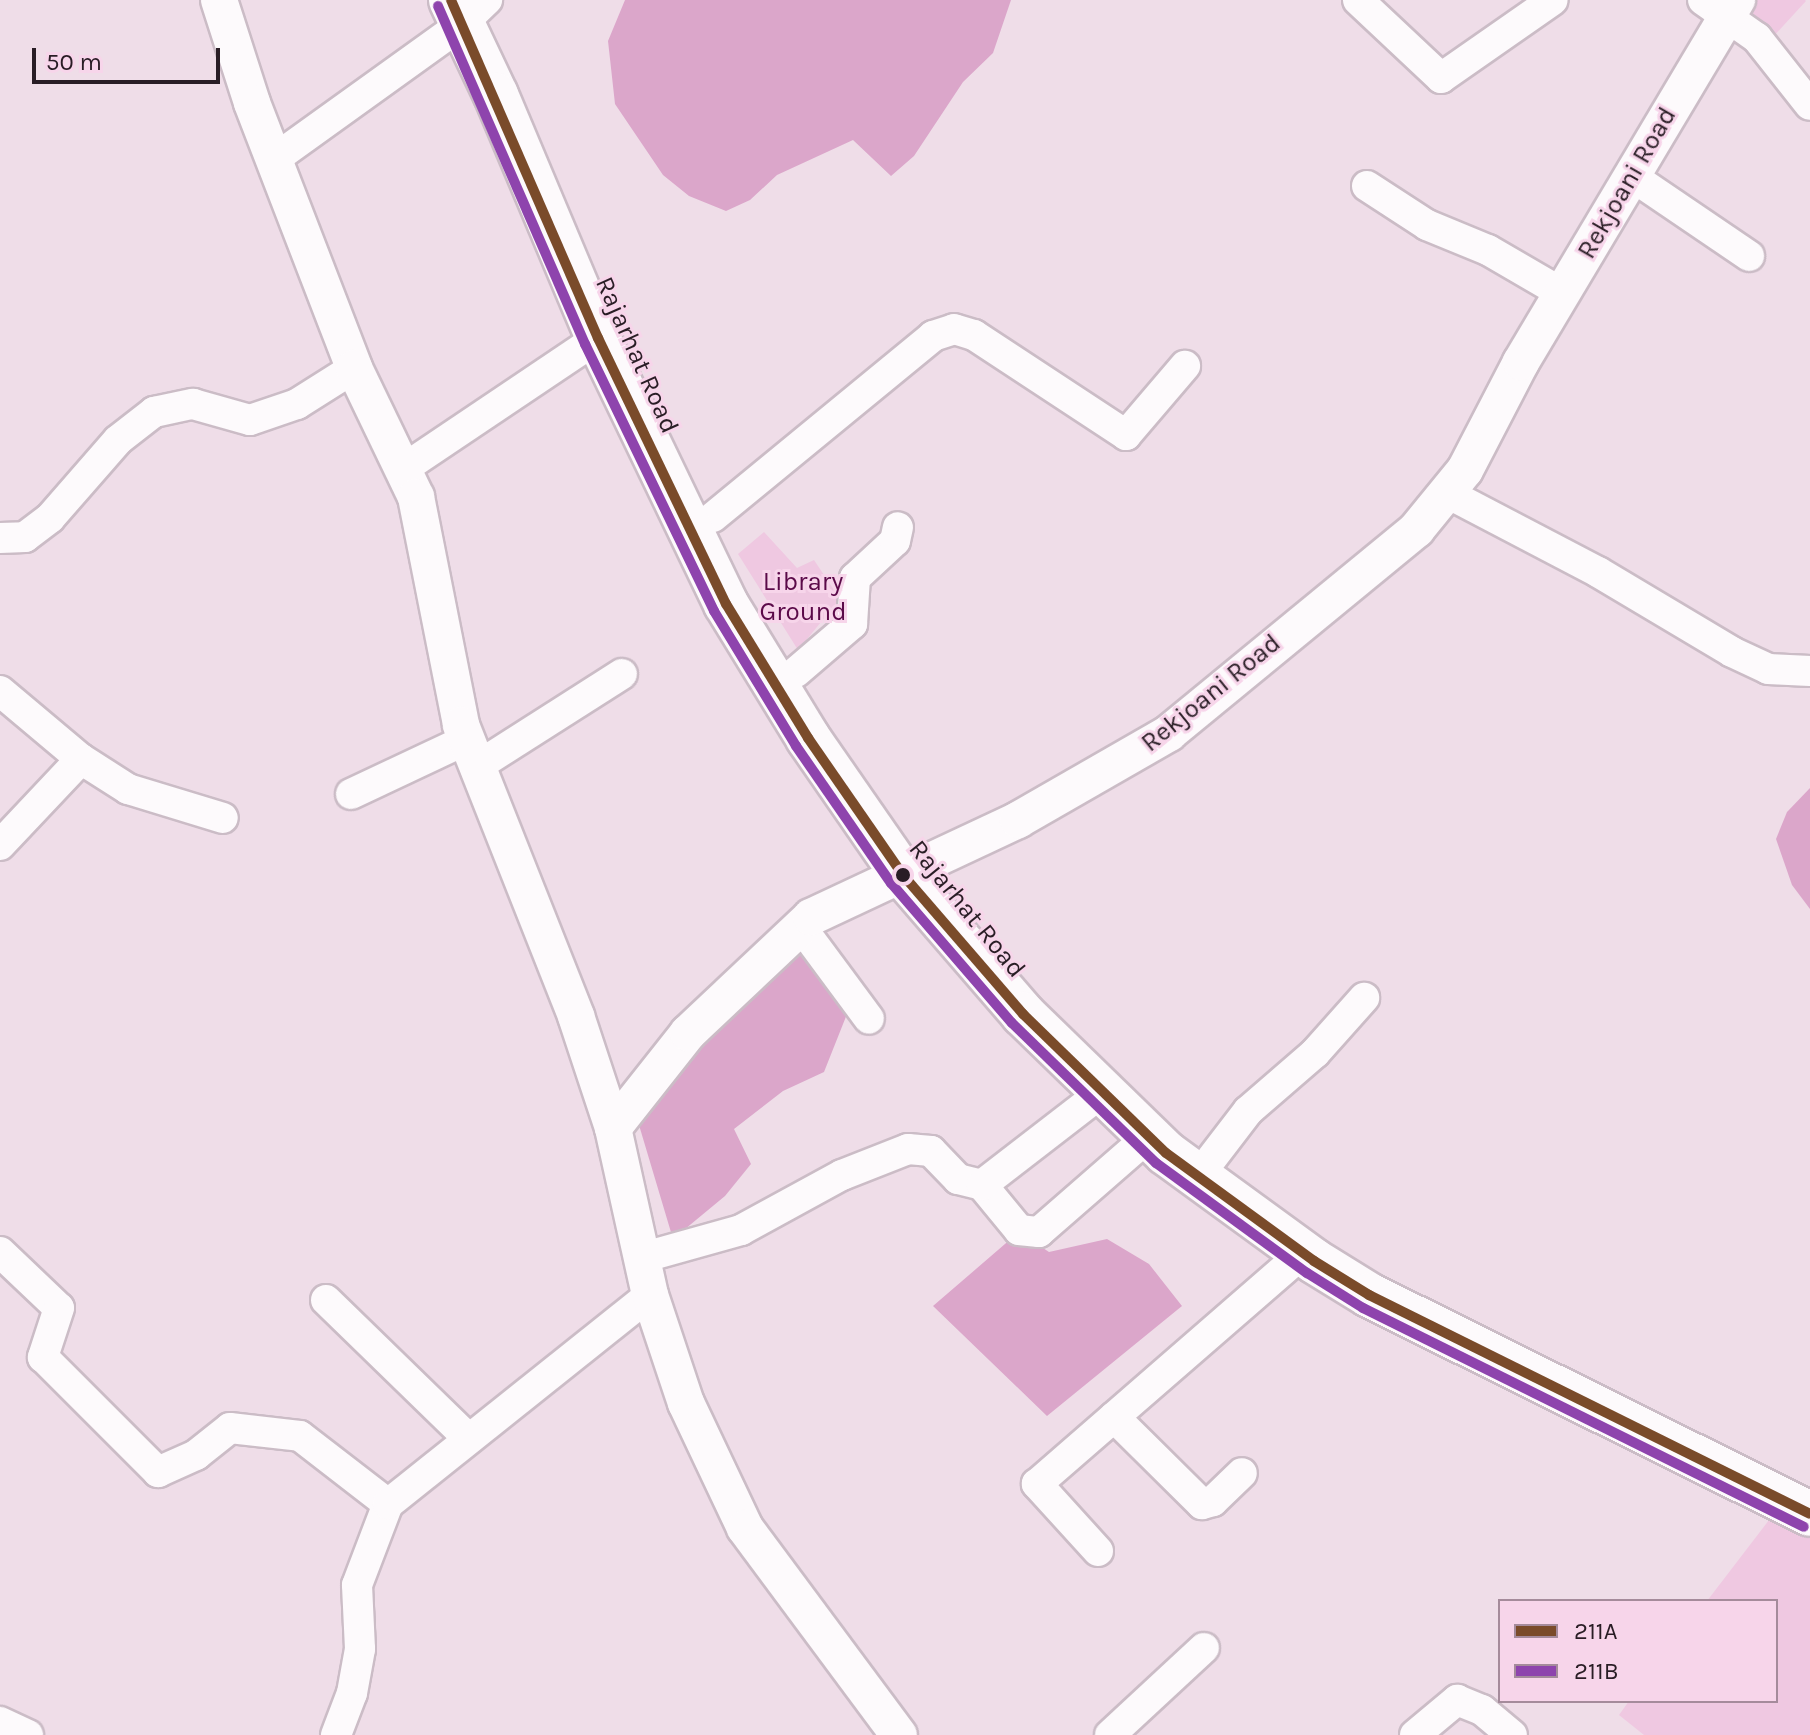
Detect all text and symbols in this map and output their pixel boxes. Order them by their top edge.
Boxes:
scale bar [36,32,224,82]
text: 50 m [46,48,102,76]
street label: Rekjoani Road [1571,102,1683,264]
street label: Rajarhat Road [589,272,685,438]
park label: Library Ground [759,566,847,628]
street label: Rekjoani Road [1135,627,1287,759]
street label: Rajarhat Road [902,834,1032,984]
unlabelled marker [895,867,911,883]
legend [1498,1599,1778,1703]
text: 211A [1574,1617,1618,1645]
text: 211B [1574,1657,1619,1685]

